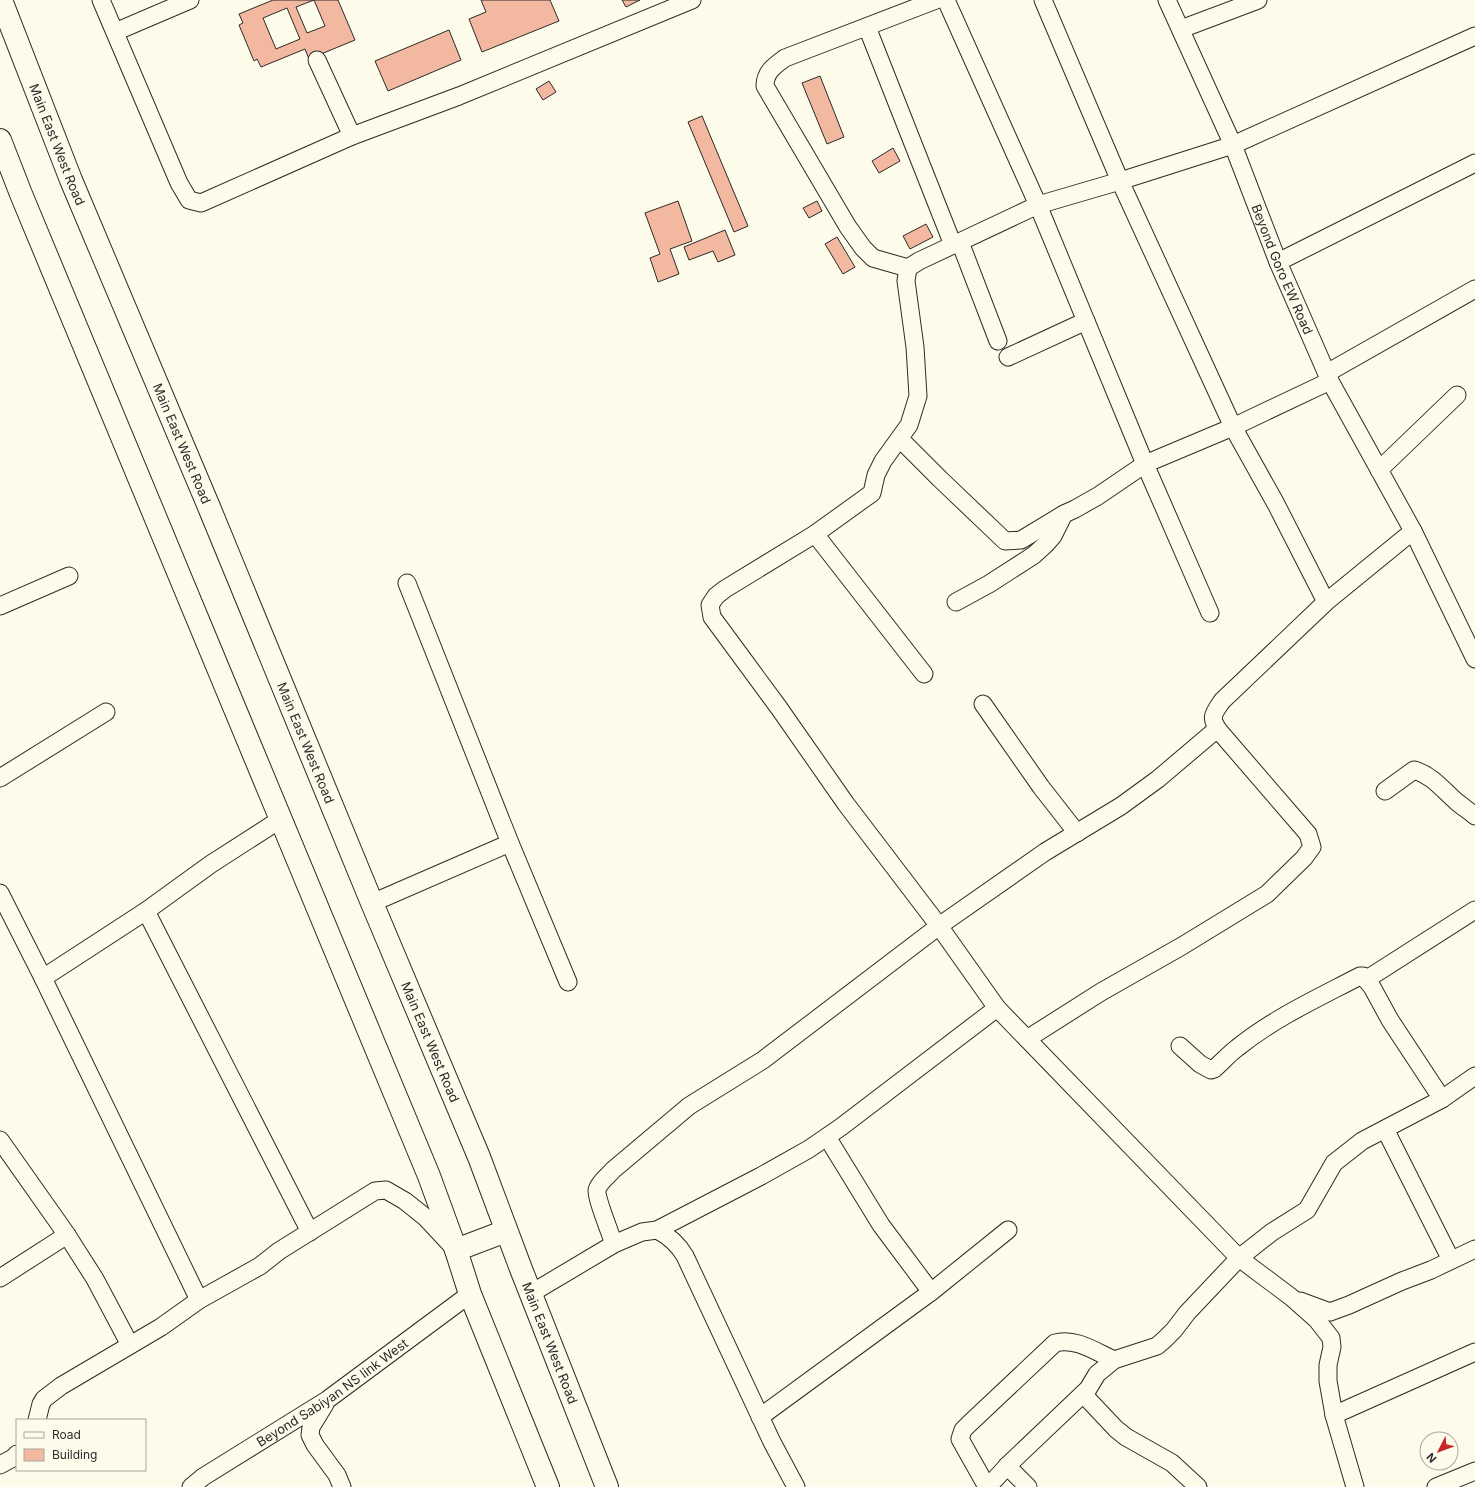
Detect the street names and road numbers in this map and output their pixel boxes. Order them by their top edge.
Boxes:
street label: Main East West Road [26,81,89,208]
street label: Beyond Goro EW Road [1249,202,1317,337]
street label: Main East West Road [150,381,215,506]
street label: Main East West Road [274,680,338,806]
street label: Main East West Road [398,979,463,1105]
street label: Main East West Road [519,1280,581,1406]
street label: Beyond Sabiyan NS link West [253,1335,411,1450]

